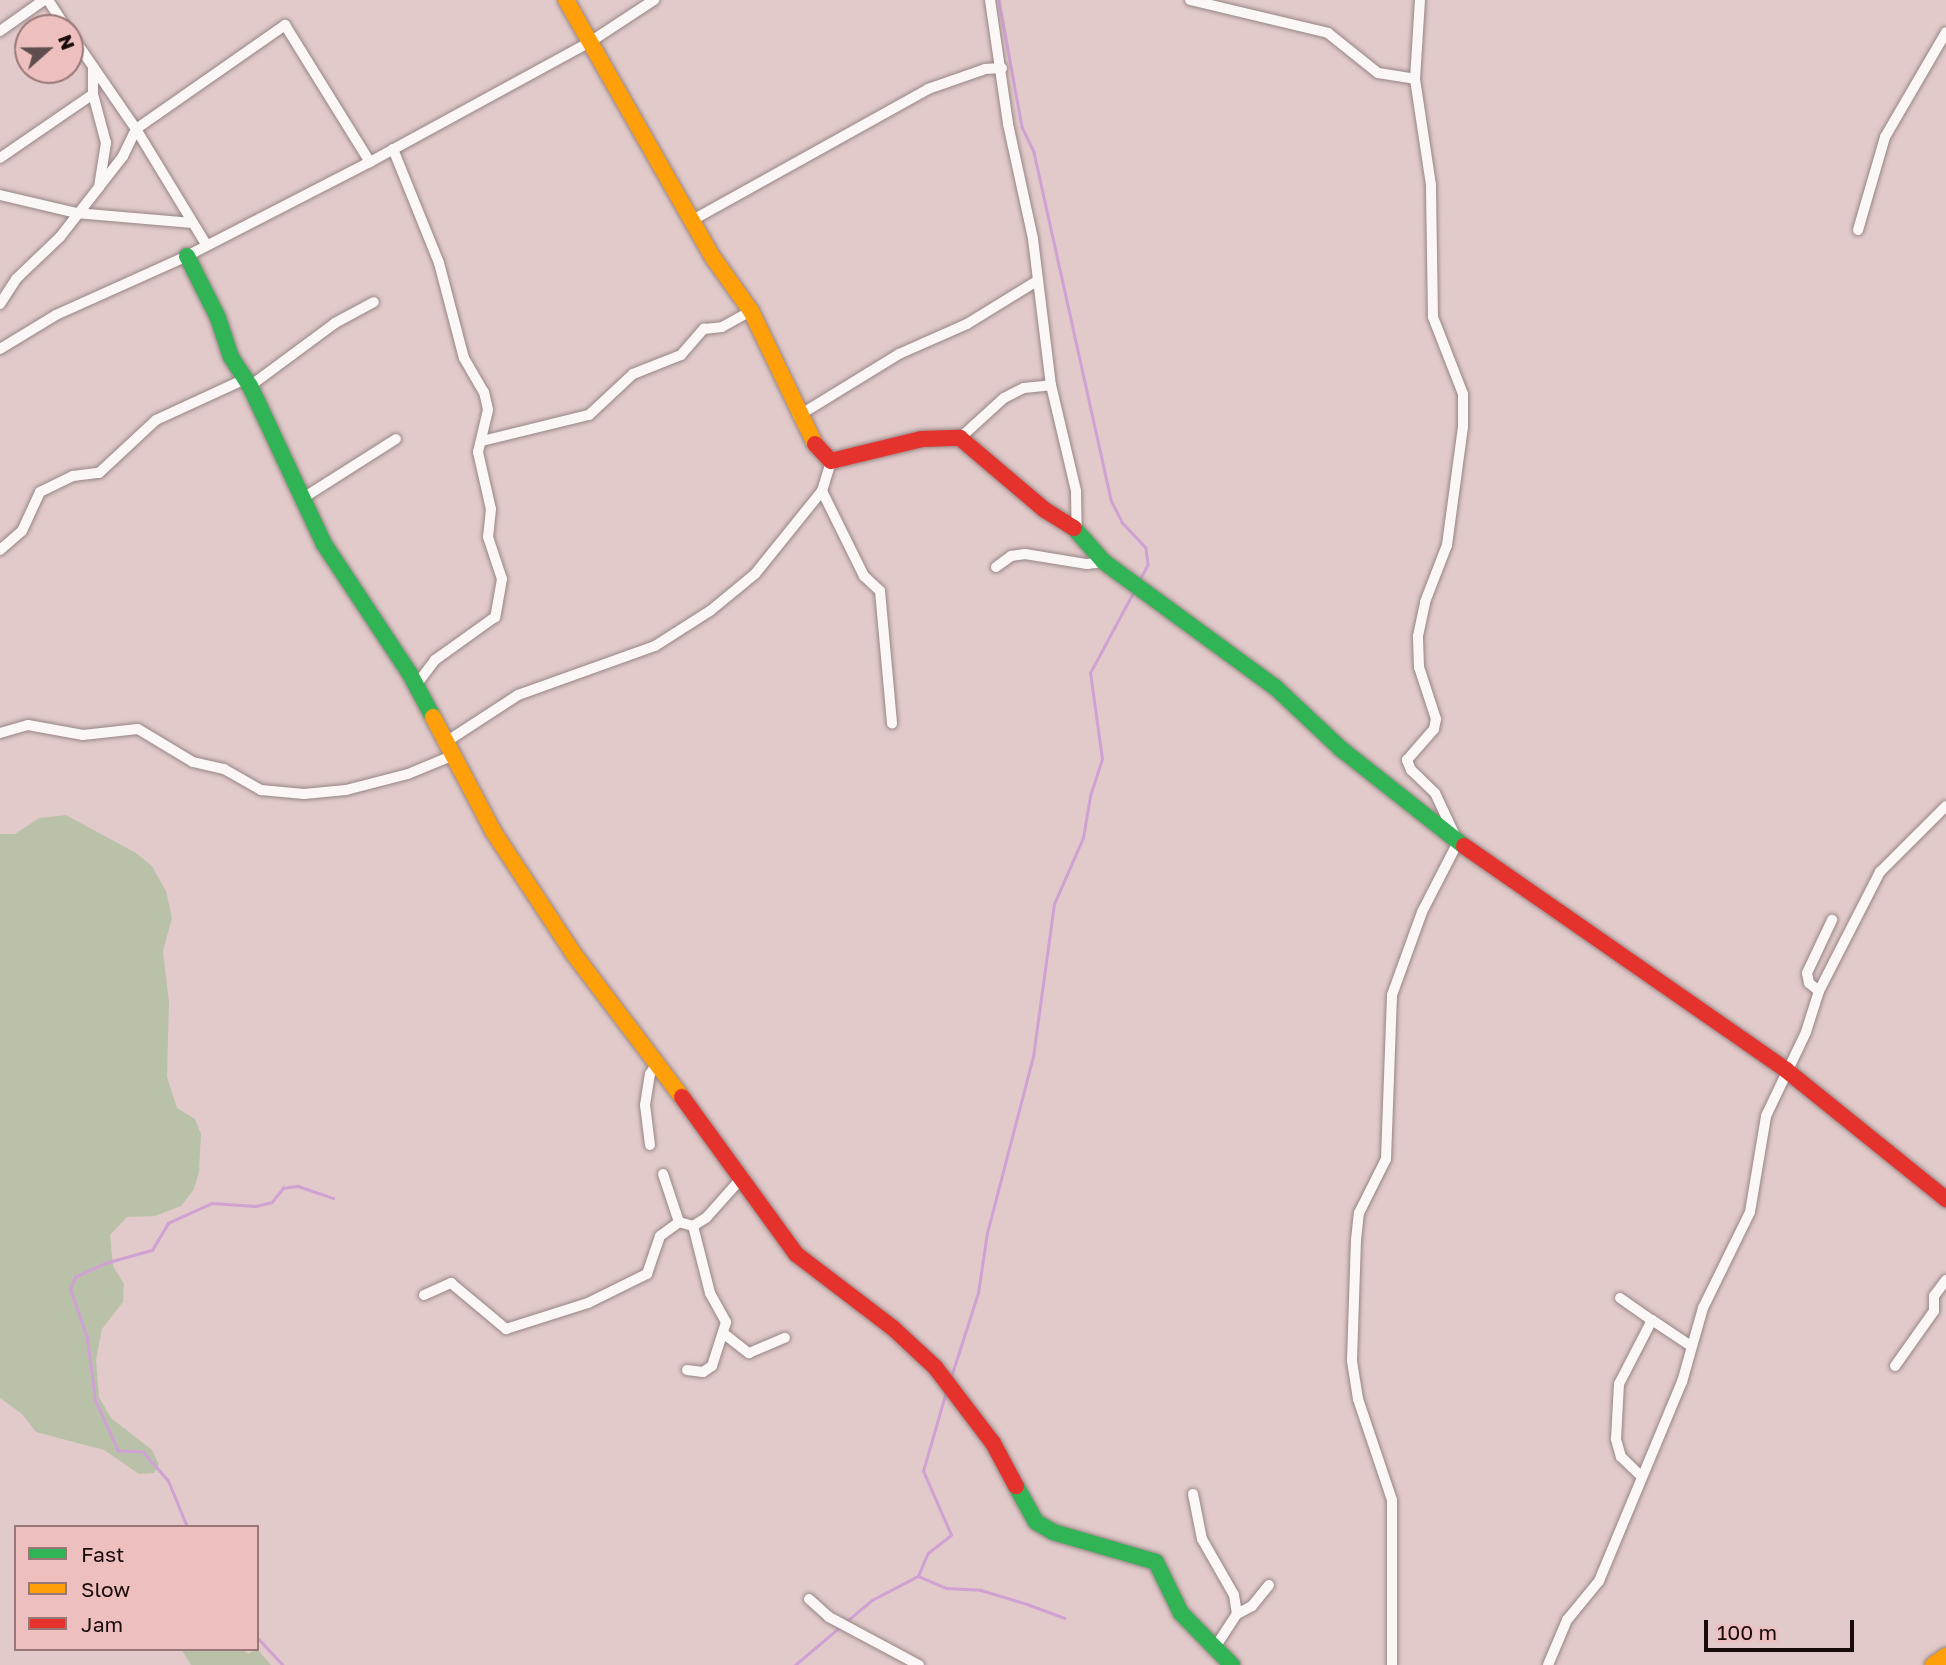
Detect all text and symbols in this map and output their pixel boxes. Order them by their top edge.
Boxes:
north arrow [14,14,84,84]
text: N [54,31,81,53]
legend [14,1525,259,1651]
text: Fast [81,1541,124,1567]
text: Slow [81,1576,130,1602]
scale bar [1708,1606,1858,1650]
text: Jam [81,1611,123,1637]
text: 100 m [1717,1619,1777,1645]

